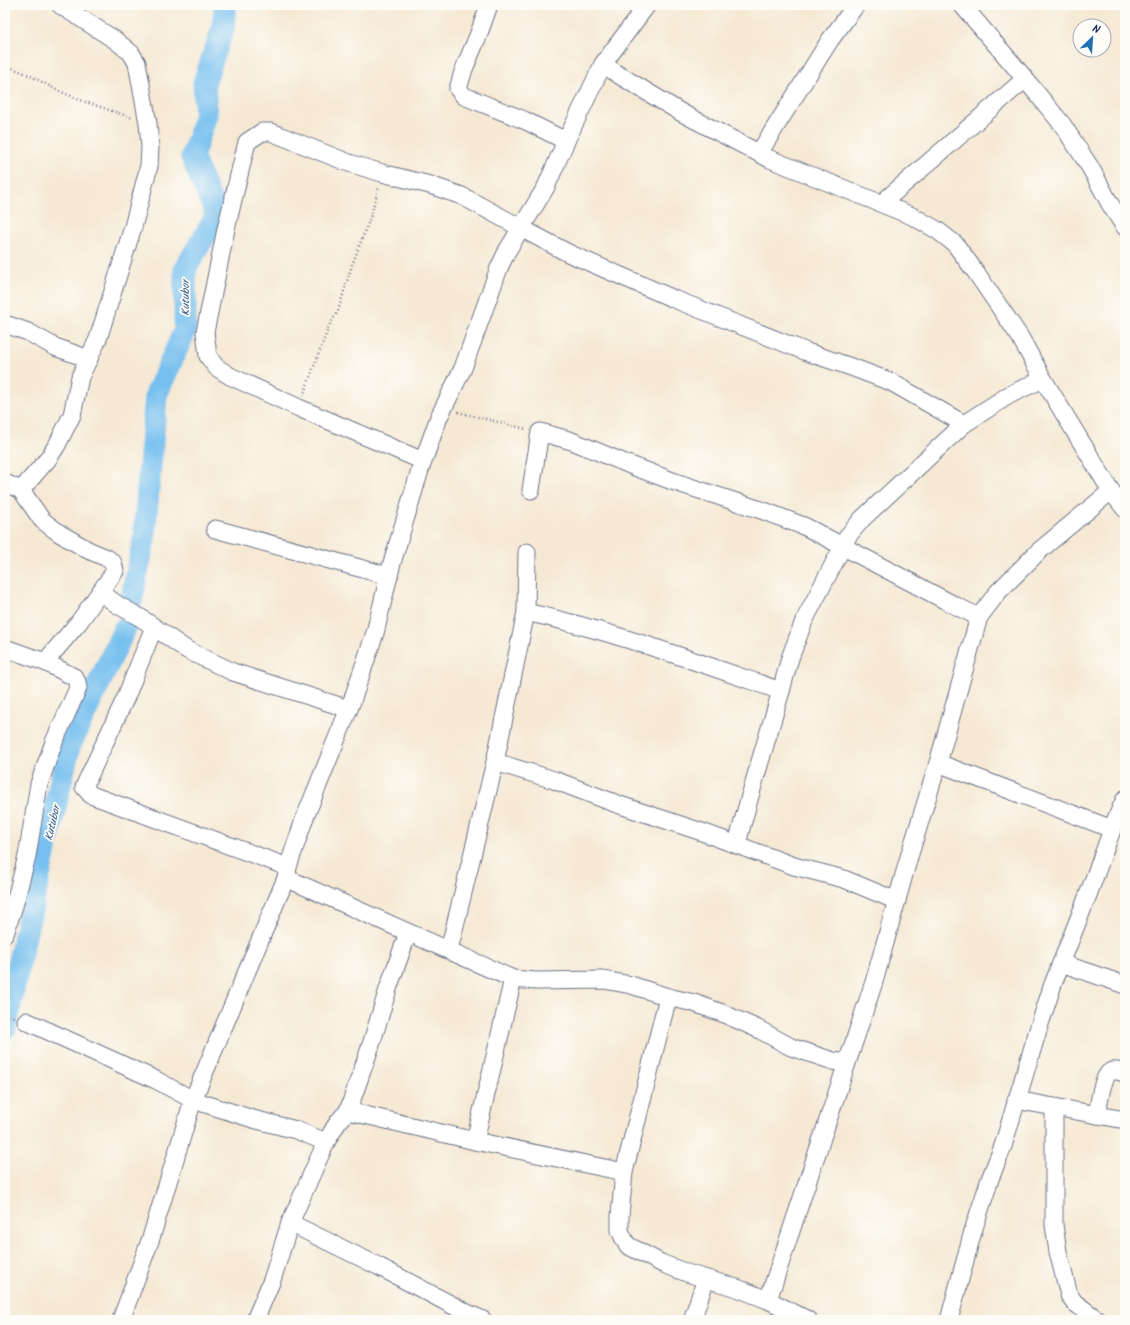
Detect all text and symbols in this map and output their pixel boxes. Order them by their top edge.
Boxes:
north arrow [1072,18,1112,58]
text: N [1089,20,1103,39]
water label: Kutubor [177,278,195,316]
water label: Kutubor [40,801,66,843]

